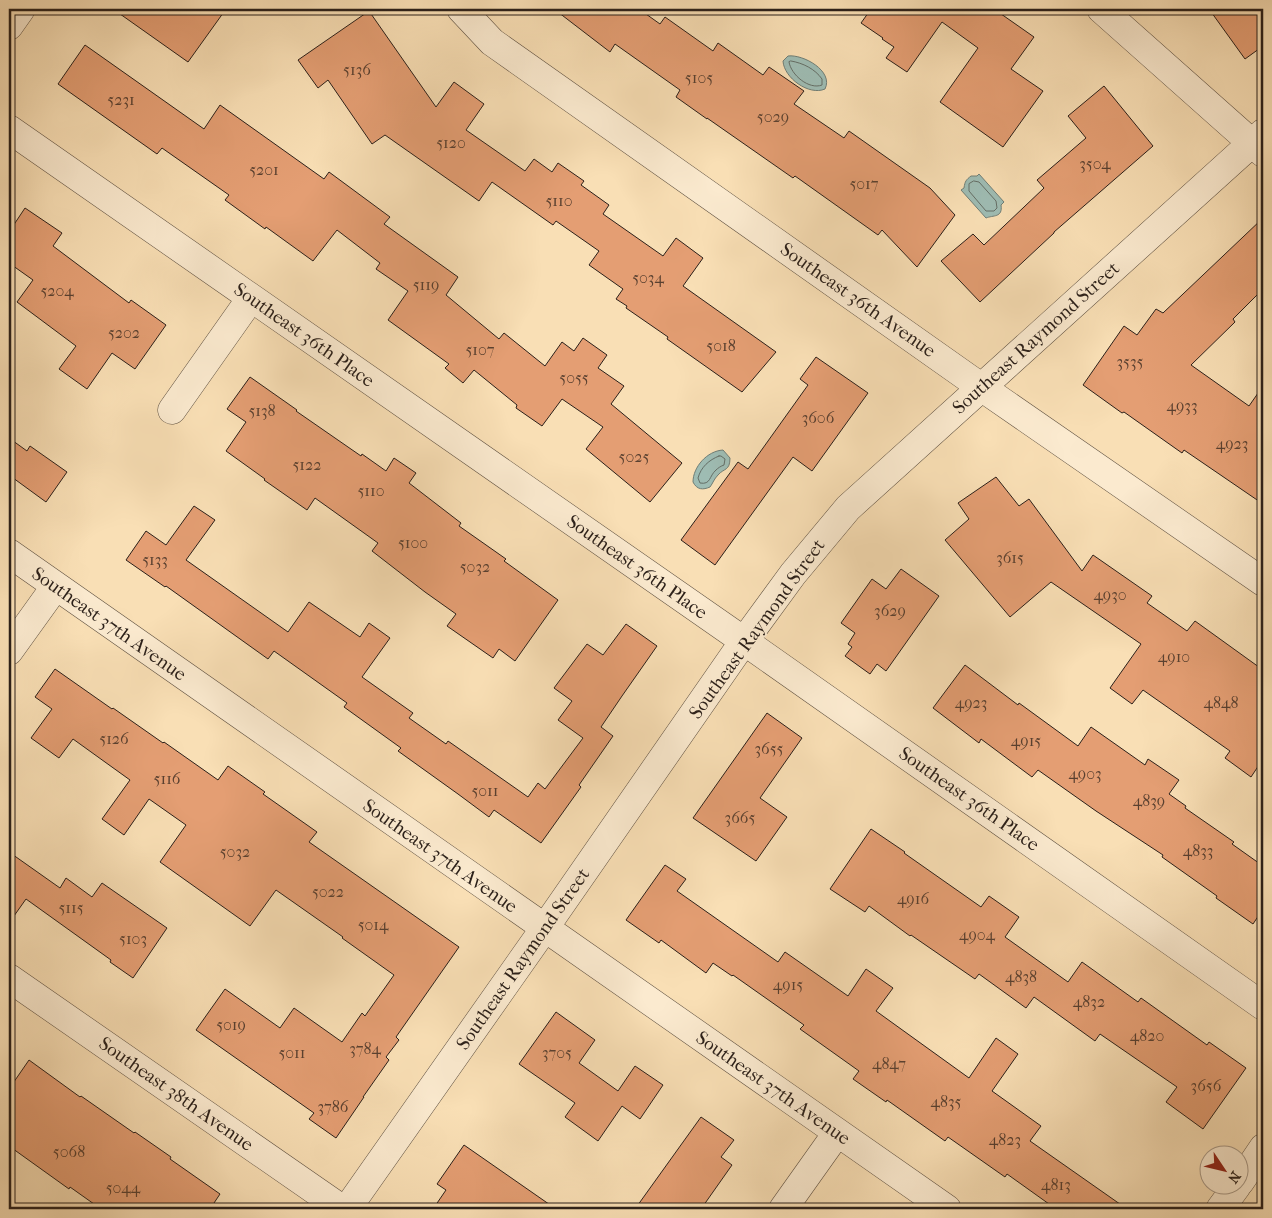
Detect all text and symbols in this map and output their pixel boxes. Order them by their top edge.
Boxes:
house number: 5136 [343,60,371,79]
house number: 5105 [685,68,713,87]
house number: 5231 [107,90,135,109]
house number: 5029 [757,107,789,126]
house number: 5120 [436,133,466,152]
house number: 3504 [1079,154,1111,173]
house number: 5201 [249,160,279,179]
house number: 5017 [849,174,879,193]
house number: 5110 [545,191,573,210]
street label: Southeast 36th Avenue [776,238,940,362]
street label: Southeast Raymond Street [948,257,1124,419]
house number: 5034 [632,268,664,287]
house number: 5119 [413,275,439,294]
street label: Southeast 36th Place [230,278,378,392]
house number: 5204 [40,281,74,300]
house number: 5202 [108,323,140,342]
house number: 5018 [706,336,736,355]
house number: 5107 [465,340,495,359]
house number: 3535 [1117,352,1144,371]
house number: 5055 [559,368,589,387]
house number: 4933 [1167,396,1197,415]
house number: 5138 [248,401,276,420]
house number: 3606 [802,408,835,427]
house number: 4923 [1216,434,1248,453]
house number: 5025 [619,447,650,466]
house number: 5122 [292,455,322,474]
house number: 5110 [357,481,385,500]
street label: Southeast 36th Place [563,510,711,624]
house number: 5100 [398,533,428,552]
street label: Southeast Raymond Street [684,535,830,723]
house number: 3615 [996,548,1024,567]
house number: 5133 [142,550,168,569]
house number: 5032 [460,557,490,576]
street label: Southeast 37th Avenue [28,562,190,686]
house number: 4930 [1093,585,1127,604]
house number: 3629 [874,601,906,620]
house number: 4910 [1158,647,1190,666]
house number: 4923 [955,693,987,712]
house number: 4848 [1204,693,1238,712]
house number: 5126 [99,729,129,748]
house number: 4915 [1011,731,1041,750]
house number: 3655 [755,739,784,758]
street label: Southeast 36th Place [895,742,1043,856]
house number: 4903 [1068,764,1102,783]
house number: 5116 [154,769,181,788]
house number: 5011 [471,781,499,800]
house number: 4839 [1133,791,1165,810]
street label: Southeast 37th Avenue [359,794,521,918]
house number: 3665 [725,808,755,827]
house number: 4833 [1183,841,1213,860]
house number: 5032 [220,842,250,861]
street label: Southeast Raymond Street [452,864,594,1054]
house number: 5022 [312,882,344,901]
house number: 4916 [897,889,929,908]
house number: 5115 [58,898,84,917]
house number: 5014 [358,915,389,934]
house number: 4904 [959,925,996,944]
house number: 5103 [119,929,147,948]
house number: 4838 [1005,967,1037,986]
house number: 4915 [773,975,803,994]
house number: 4832 [1073,992,1105,1011]
house number: 5019 [216,1015,246,1034]
street label: Southeast 37th Avenue [692,1026,854,1150]
house number: 4820 [1130,1026,1164,1045]
street label: Southeast 38th Avenue [95,1032,257,1156]
house number: 3784 [349,1039,381,1058]
house number: 5011 [278,1043,306,1062]
house number: 3705 [542,1043,572,1062]
house number: 4847 [872,1054,906,1073]
house number: 3656 [1191,1076,1222,1095]
house number: 4835 [931,1092,962,1111]
house number: 3786 [318,1097,349,1116]
house number: 4823 [989,1130,1021,1149]
house number: 5068 [53,1142,85,1161]
north arrow [1200,1146,1250,1196]
text: N [1224,1168,1244,1187]
house number: 4813 [1041,1175,1071,1194]
house number: 5044 [106,1178,141,1197]

